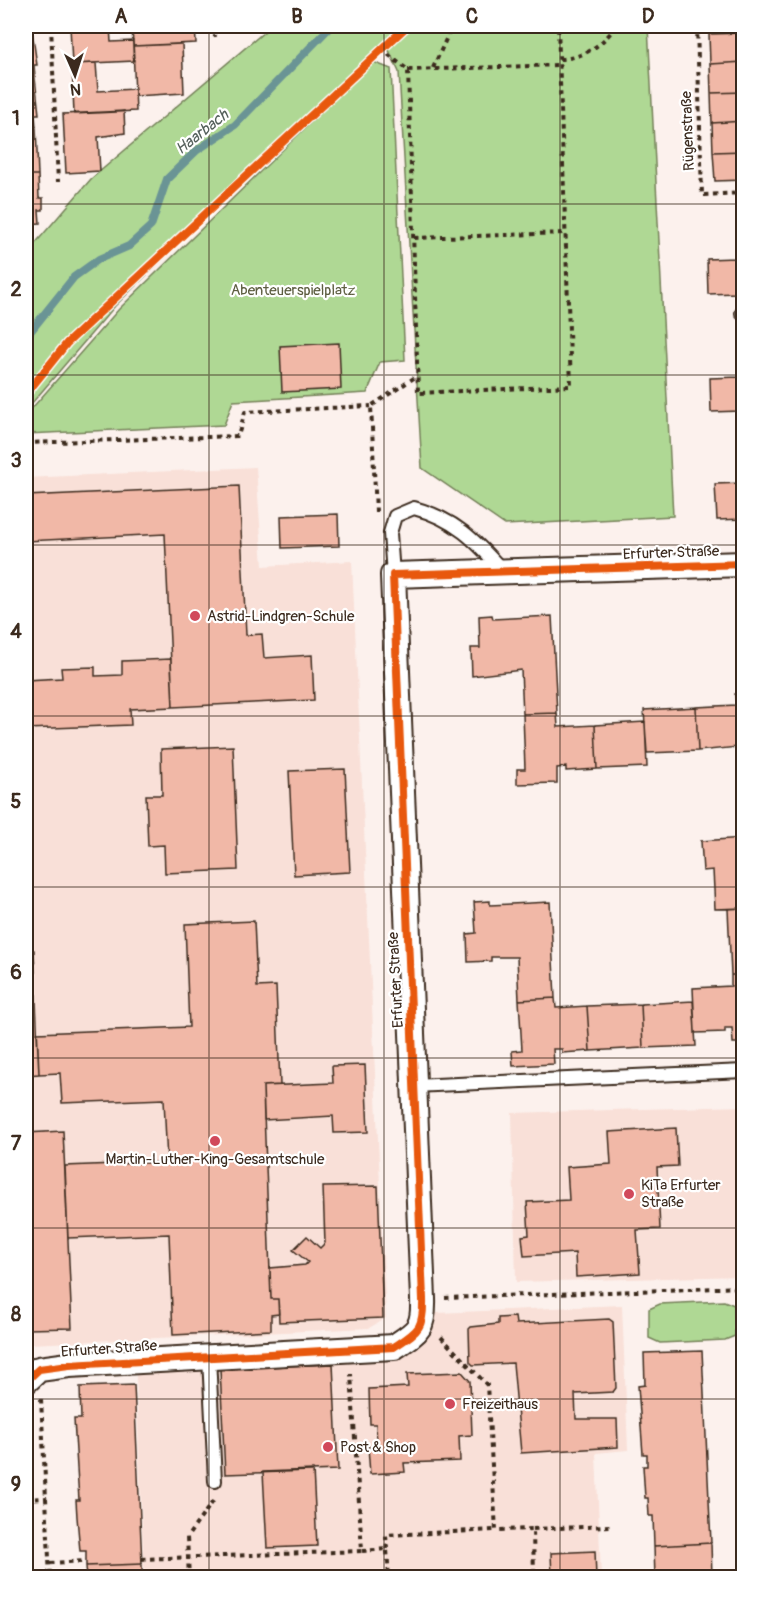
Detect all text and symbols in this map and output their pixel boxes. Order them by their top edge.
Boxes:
text: A [115,4,128,29]
text: B [291,4,303,29]
text: C [466,4,478,29]
text: D [642,4,655,29]
north arrow [45,45,105,105]
text: N [70,79,82,99]
street label: Rügenstraße [677,90,699,171]
water label: Haarbach [172,104,234,159]
text: 1 [12,106,20,131]
text: 2 [10,277,22,302]
park label: Abenteuerspielplatz [231,281,356,300]
text: 3 [10,448,22,473]
street label: Erfurter Straße [623,542,720,564]
place label: Astrid-Lindgren-Schule [207,607,355,626]
marker: Astrid-Lindgren-Schule [188,609,202,623]
text: 4 [10,619,22,644]
text: 5 [11,789,22,814]
street label: Erfurter Straße [384,931,408,1029]
text: 6 [10,960,22,985]
text: 7 [11,1131,22,1156]
marker: Martin-Luther-King-Gesamtschule [208,1134,222,1148]
place label: Martin-Luther-King-Gesamtschule [105,1150,325,1169]
place label: KiTa Erfurter Straße [641,1176,721,1212]
marker: KiTa Erfurter Straße [622,1187,636,1201]
text: 8 [11,1302,21,1327]
street label: Erfurter Straße [60,1336,158,1362]
place label: Freizeithaus [462,1395,538,1414]
marker: Freizeithaus [443,1397,457,1411]
place label: Post & Shop [340,1438,416,1457]
marker: Post & Shop [321,1440,335,1454]
text: 9 [11,1472,21,1497]

